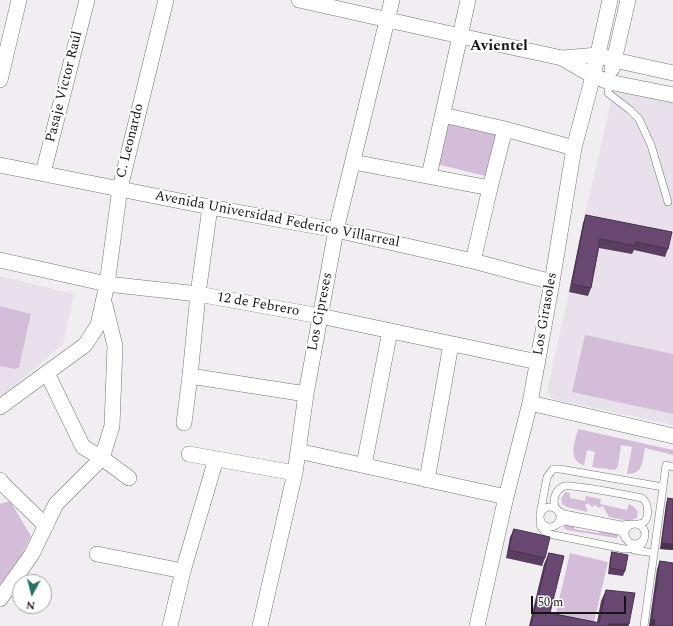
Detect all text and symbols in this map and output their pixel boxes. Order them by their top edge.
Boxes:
street label: Pasaje Victor Raúl [43,30,87,144]
district label: Avientel [470,38,528,56]
street label: C. Leonardo [114,102,148,180]
street label: Avenida Universidad Federico Villarreal [153,188,401,252]
street label: Los Cipreses [305,271,337,353]
street label: Los Girasoles [530,271,562,357]
street label: 12 de Febrero [215,289,301,321]
north arrow [12,574,52,614]
scale bar [533,588,628,614]
text: 50 m [538,593,563,612]
text: N [25,596,36,614]

